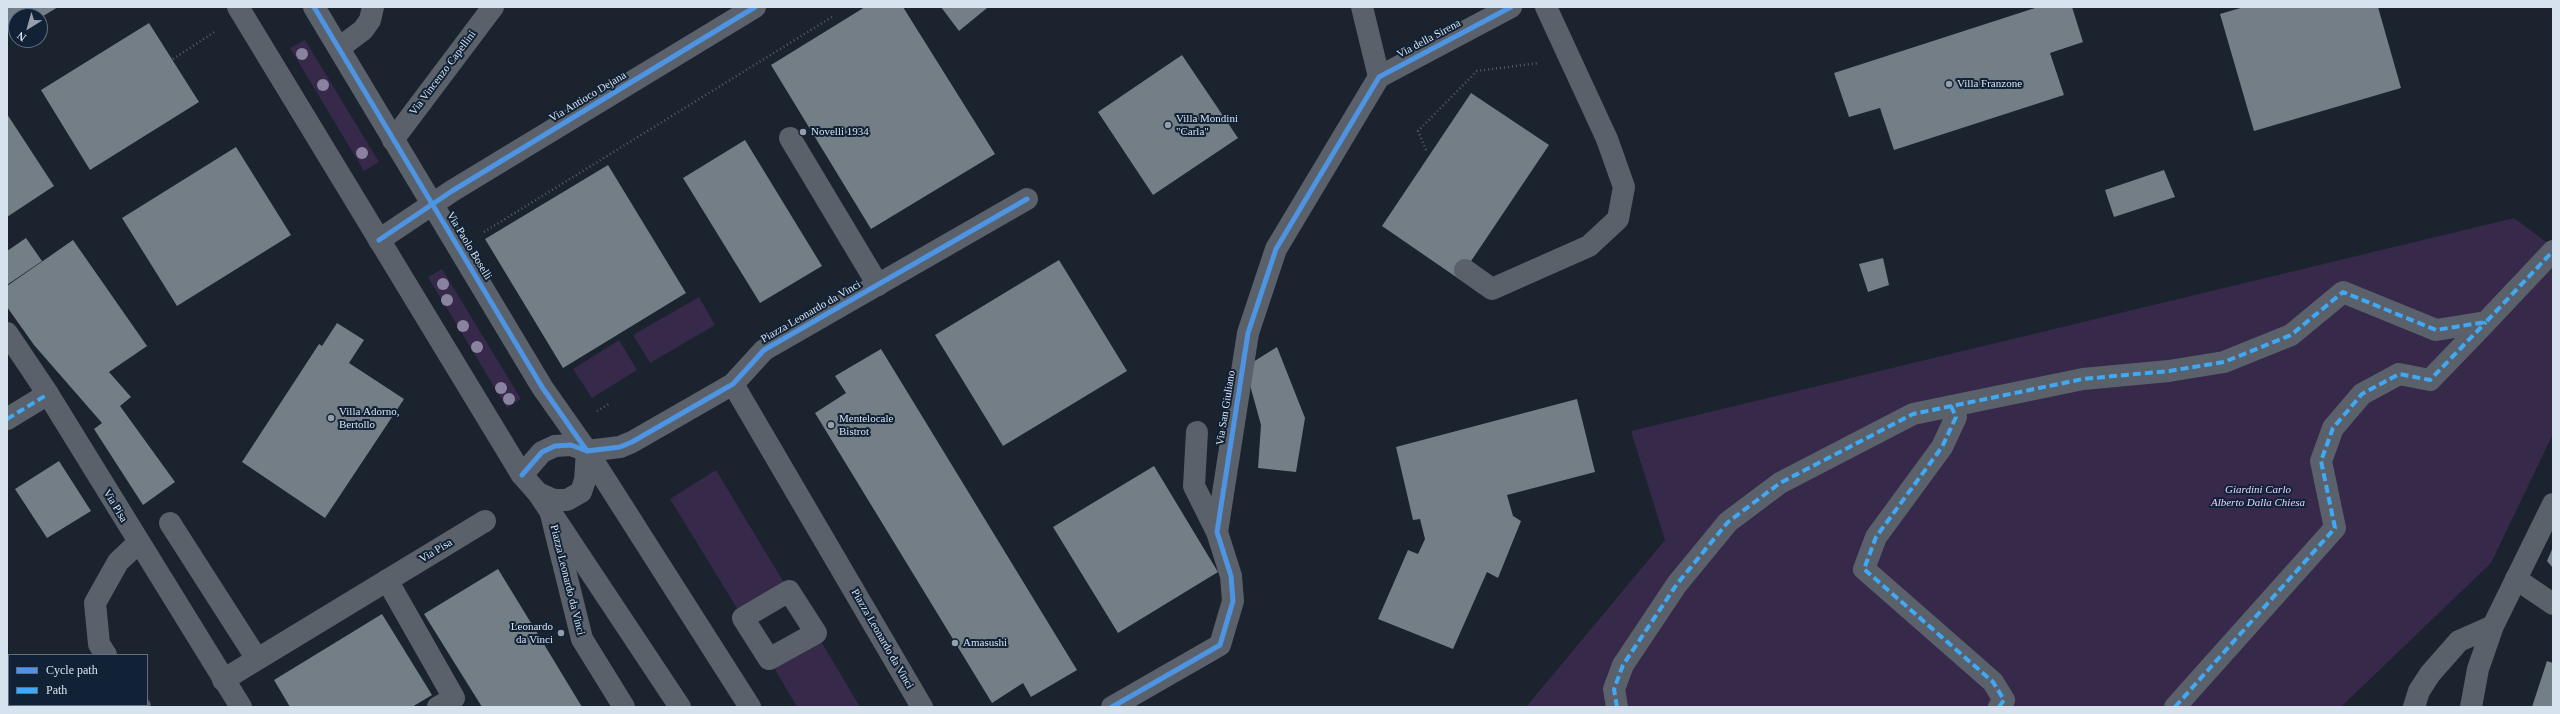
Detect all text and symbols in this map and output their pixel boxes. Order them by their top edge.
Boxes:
north arrow [8,8,48,48]
street label: Via della Sirena [1395,17,1463,61]
street label: Via Vincenzo Capellini [407,28,479,118]
text: N [15,30,28,44]
street label: Via Antioco Dejana [547,69,629,125]
place label: Villa Franzone [1957,77,2022,91]
marker: Villa Franzone [1944,79,1954,89]
place label: Villa Mondini "Carla" [1176,112,1238,138]
marker: Villa Mondini "Carla" [1163,120,1173,130]
place label: Novelli 1934 [811,125,869,139]
marker: Novelli 1934 [798,127,808,137]
street label: Via Paolo Boselli [444,210,494,282]
street label: Piazza Leonardo da Vinci [759,278,863,346]
street label: Via San Giuliano [1214,370,1238,446]
place label: Villa Adorno, Bertollo [339,405,399,431]
place label: Mentelocale Bistrot [839,412,893,438]
marker: Villa Adorno, Bertollo [326,413,336,423]
marker: Mentelocale Bistrot [826,420,836,430]
park label: Giardini Carlo Alberto Dalla Chiesa [2211,483,2305,509]
street label: Via Pisa [100,487,130,525]
street label: Piazza Leonardo da Vinci [547,523,587,637]
street label: Via Pisa [417,536,455,566]
street label: Piazza Leonardo da Vinci [848,587,916,691]
place label: Leonardo da Vinci [511,620,553,646]
marker: Leonardo da Vinci [556,628,566,638]
place label: Amasushi [963,636,1007,650]
marker: Amasushi [950,638,960,648]
legend [8,654,148,706]
text: Cycle path [46,663,98,677]
text: Path [46,683,67,697]

